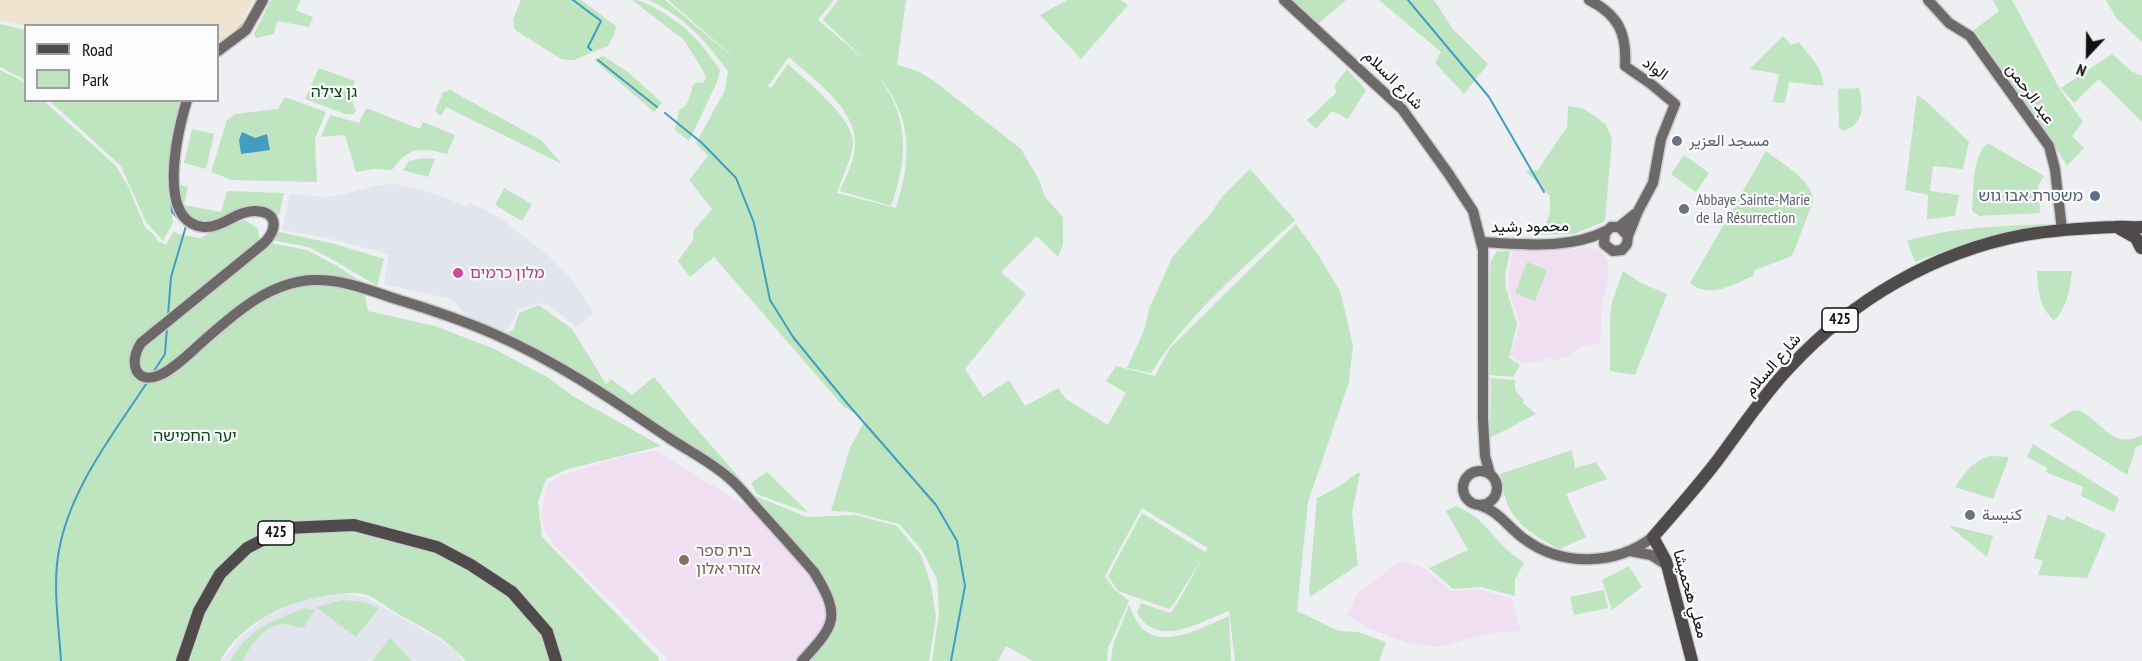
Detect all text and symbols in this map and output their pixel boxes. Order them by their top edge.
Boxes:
legend [24,24,219,102]
north arrow [2058,24,2118,84]
text: Road [82,38,113,61]
street label: شارع السلام [1359,46,1427,114]
street label: الواد [1639,53,1671,85]
street label: عبد الرحمن [2002,60,2058,128]
text: N [2074,60,2089,82]
text: Park [82,68,109,91]
park label: גן צילה [311,82,357,102]
place label: مسجد العزير [1689,131,1769,151]
marker: مسجد العزير [1670,134,1684,148]
place label: משטרת אבו גוש [1979,186,2083,206]
marker: משטרת אבו גוש [2088,189,2102,203]
place label: Abbaye Sainte-Marie de la Résurrection [1696,190,1810,228]
marker: Abbaye Sainte-Marie de la Résurrection [1677,202,1691,216]
street label: محمود رشيد [1491,217,1569,237]
place label: מלון כרמים [470,263,545,283]
marker: מלון כרמים [451,266,465,280]
road number: 425 [1822,308,1858,332]
street label: شارع السلام [1741,330,1805,400]
park label: יער החמישה [153,426,237,446]
place label: كنيسة [1982,505,2022,525]
marker: كنيسة [1963,508,1977,522]
road number: 425 [258,521,294,545]
place label: בית ספר אזורי אלון [696,541,761,579]
street label: معلي هحميشا [1668,547,1712,641]
marker: בית ספר אזורי אלון [677,553,691,567]

